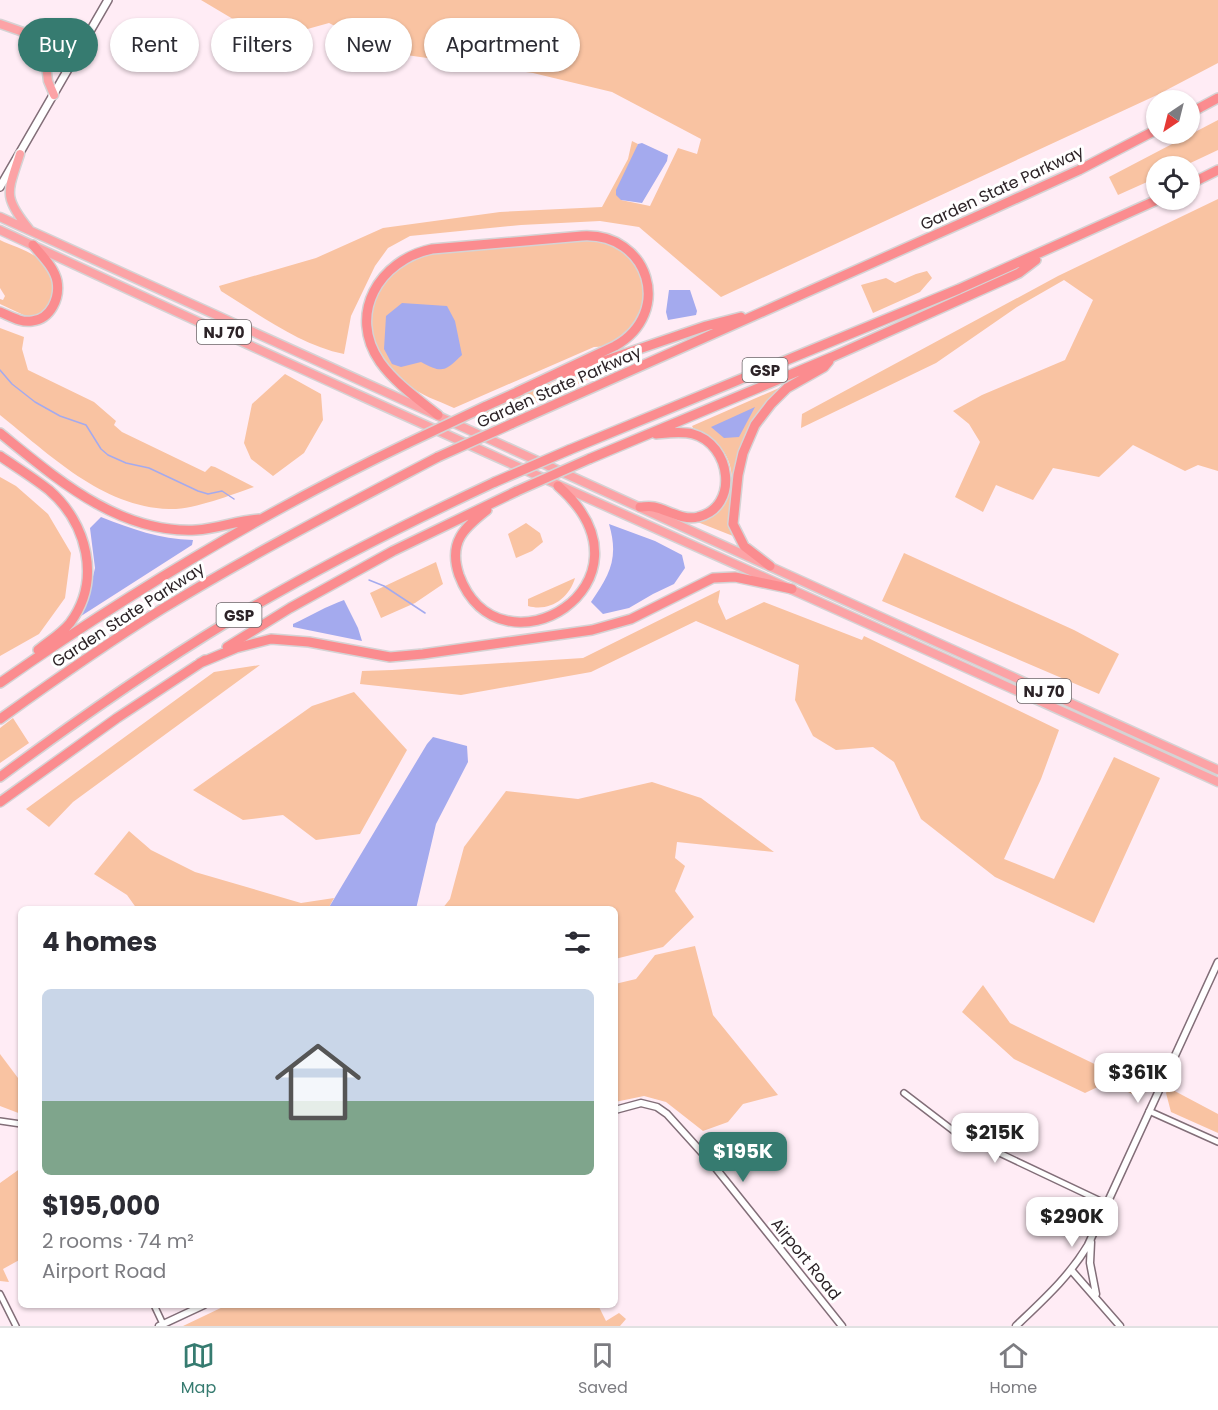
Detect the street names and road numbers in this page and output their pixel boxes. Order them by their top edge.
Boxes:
street label: Garden State Parkway [917,140,1087,236]
road number: NJ 70 [197,320,251,344]
street label: Garden State Parkway [473,340,645,434]
road number: GSP [742,358,788,382]
street label: Garden State Parkway [47,557,209,673]
road number: GSP [216,603,262,627]
road number: NJ 70 [1017,679,1071,703]
street label: Airport Road [766,1213,846,1305]

